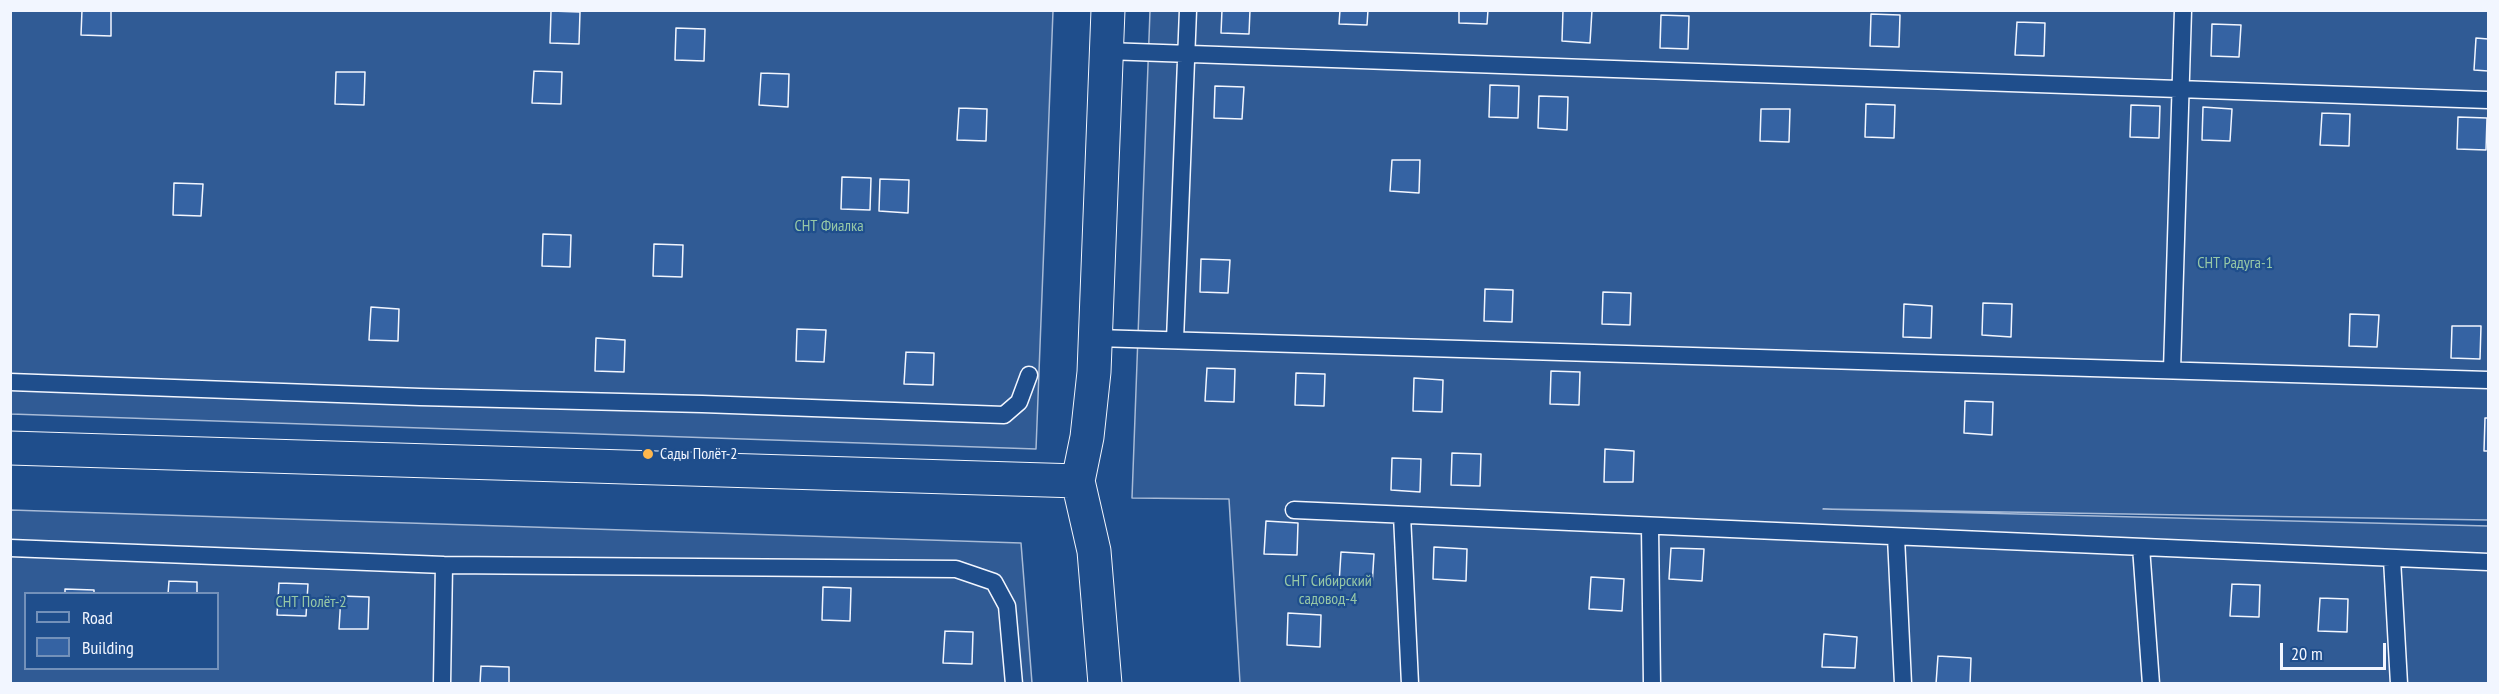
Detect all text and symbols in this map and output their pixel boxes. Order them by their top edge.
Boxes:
park label: СНТ Фиалка [794,216,864,236]
park label: СНТ Радуга-1 [2197,253,2273,273]
place label: Сады Полёт-2 [660,444,738,464]
marker: Сады Полёт-2 [641,447,655,461]
park label: СНТ Сибирский садовод-4 [1284,571,1372,609]
legend [24,592,219,670]
park label: СНТ Полёт-2 [275,592,347,612]
text: Road [82,606,113,629]
scale bar [2283,631,2390,669]
text: Building [82,636,134,659]
text: 20 m [2291,642,2323,665]

